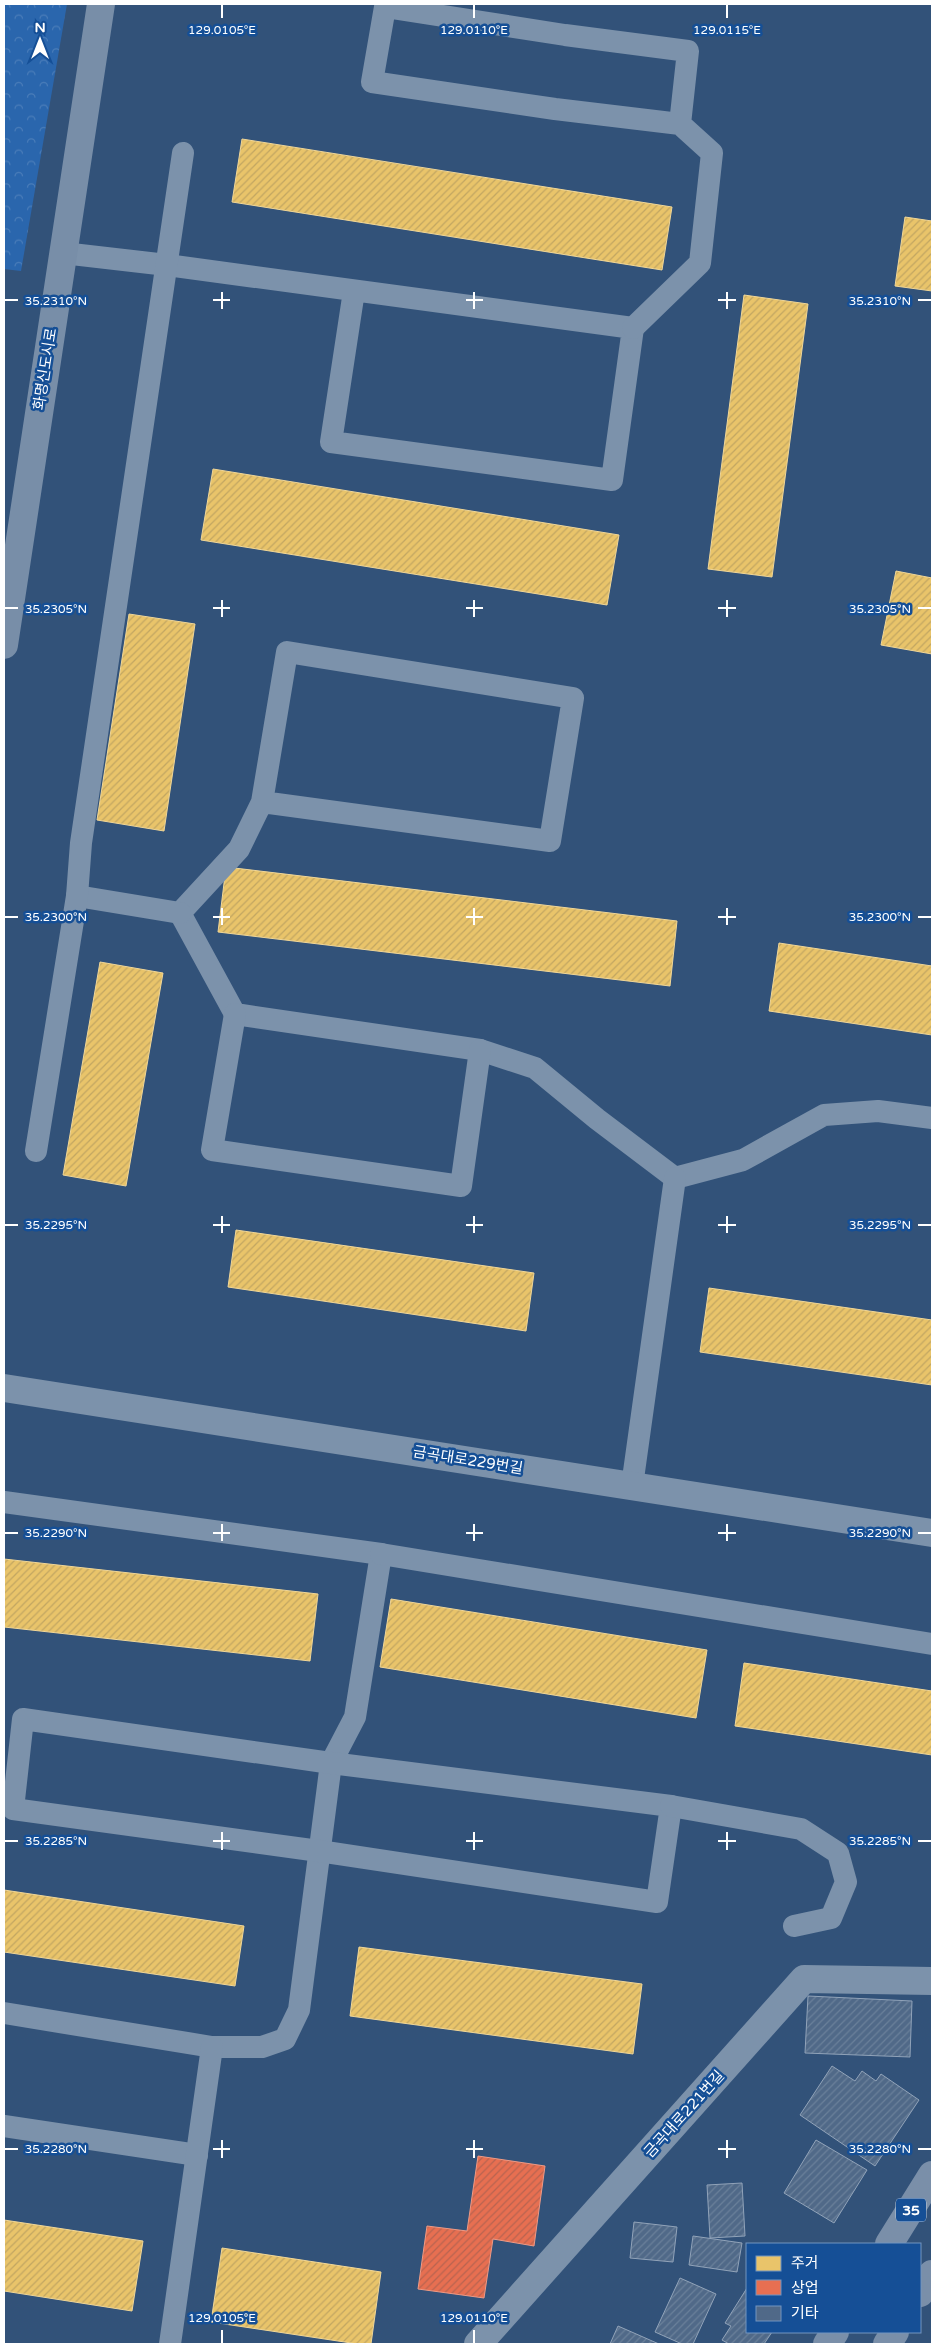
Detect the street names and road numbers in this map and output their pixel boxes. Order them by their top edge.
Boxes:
street label: 화명신도시로 [30,327,60,411]
street label: 금곡대로229번길 [412,1442,524,1478]
street label: 금곡대로221번길 [640,2067,728,2161]
road number: 35 [896,2198,926,2222]

